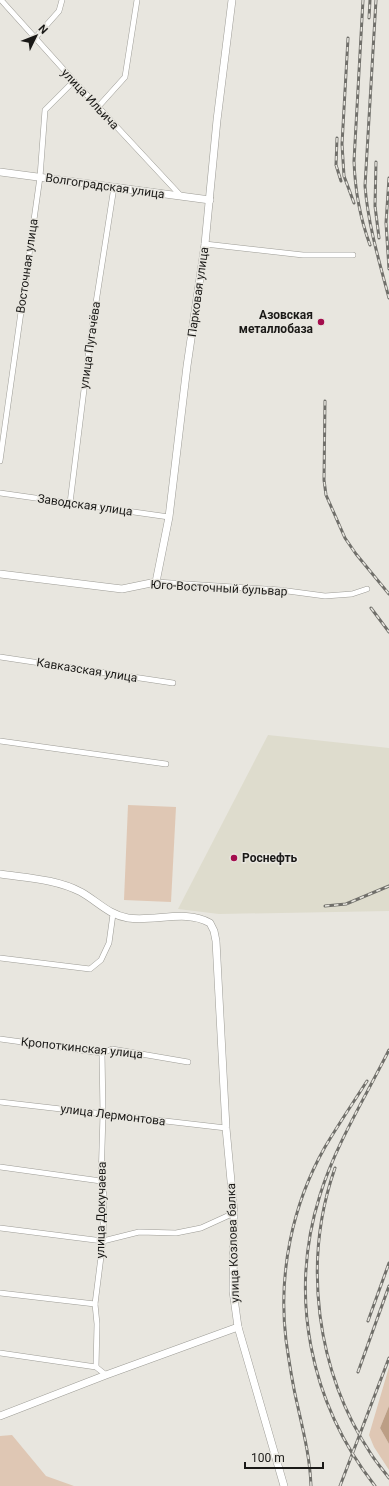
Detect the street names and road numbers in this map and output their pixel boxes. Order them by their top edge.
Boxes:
street label: улица Ильича [58,66,122,132]
street label: Волгоградская улица [44,171,166,201]
street label: Восточная улица [13,218,41,314]
street label: Парковая улица [185,246,211,338]
street label: улица Пугачёва [77,300,103,390]
street label: Заводская улица [37,491,133,519]
street label: Юго-Восточный бульвар [150,577,288,599]
street label: Кавказская улица [36,655,138,685]
street label: Кропоткинская улица [20,1035,144,1061]
street label: улица Лермонтова [60,1102,166,1128]
street label: улица Докучаева [93,1162,109,1258]
street label: улица Козлова балка [224,1183,242,1303]

